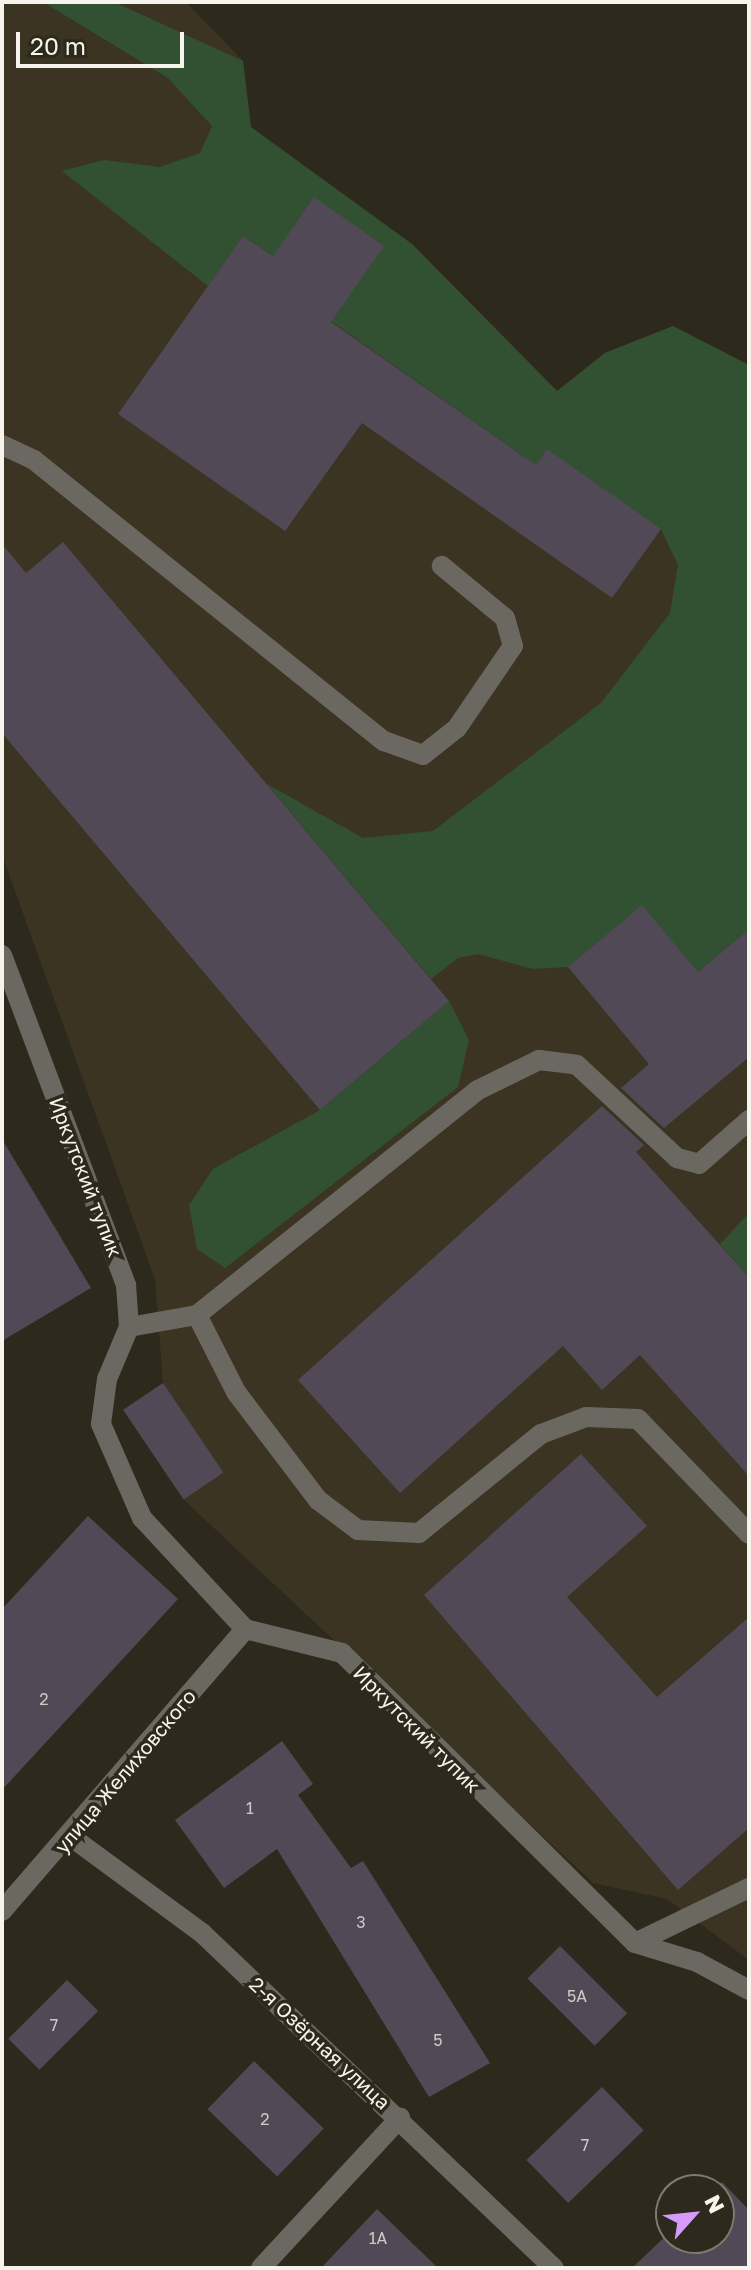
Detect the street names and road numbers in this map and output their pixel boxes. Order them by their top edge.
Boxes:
street label: Иркутский тупик [44,1094,128,1260]
street label: Иркутский тупик [349,1661,485,1797]
street label: улица Желиховского [49,1684,201,1858]
street label: 2-я Озёрная улица [245,1972,395,2114]

